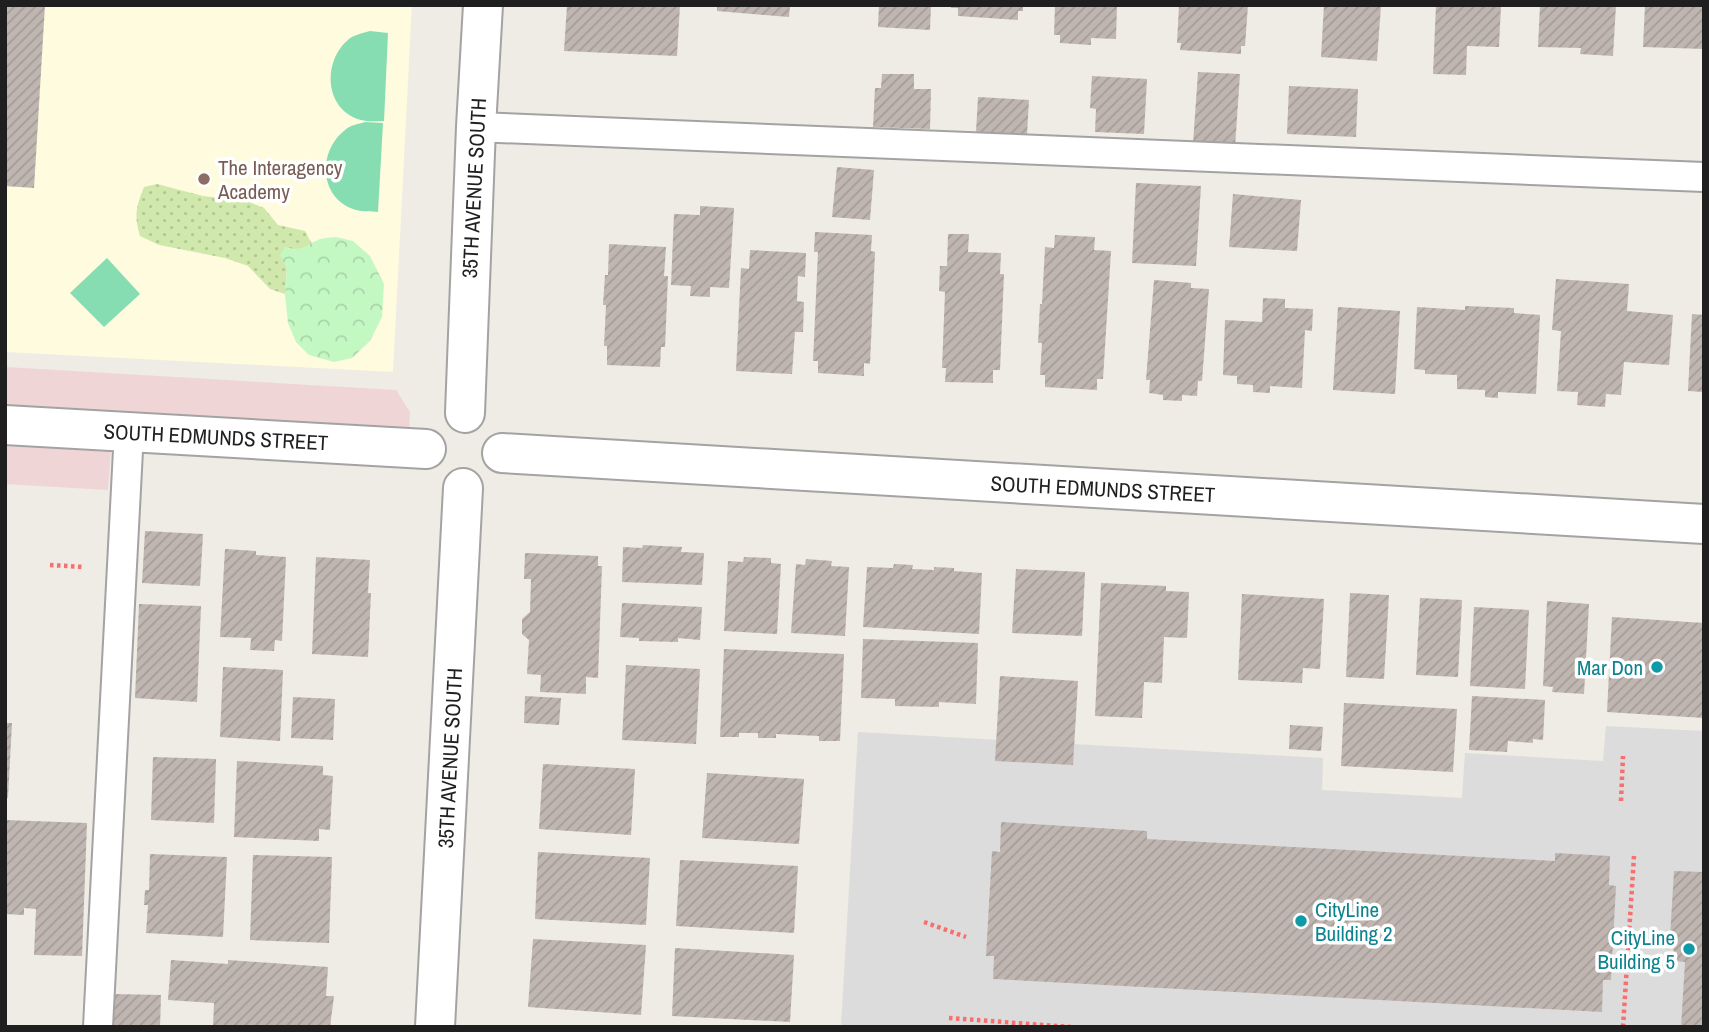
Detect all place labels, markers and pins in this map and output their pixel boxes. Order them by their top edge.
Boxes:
place label: The Interagency Academy [217,153,343,206]
marker: The Interagency Academy [196,171,212,187]
place label: Mar Don [1577,653,1643,682]
marker: Mar Don [1649,659,1665,675]
place label: CityLine Building 2 [1315,895,1393,948]
marker: CityLine Building 2 [1293,913,1309,929]
place label: CityLine Building 5 [1597,923,1675,976]
marker: CityLine Building 5 [1681,941,1697,957]

